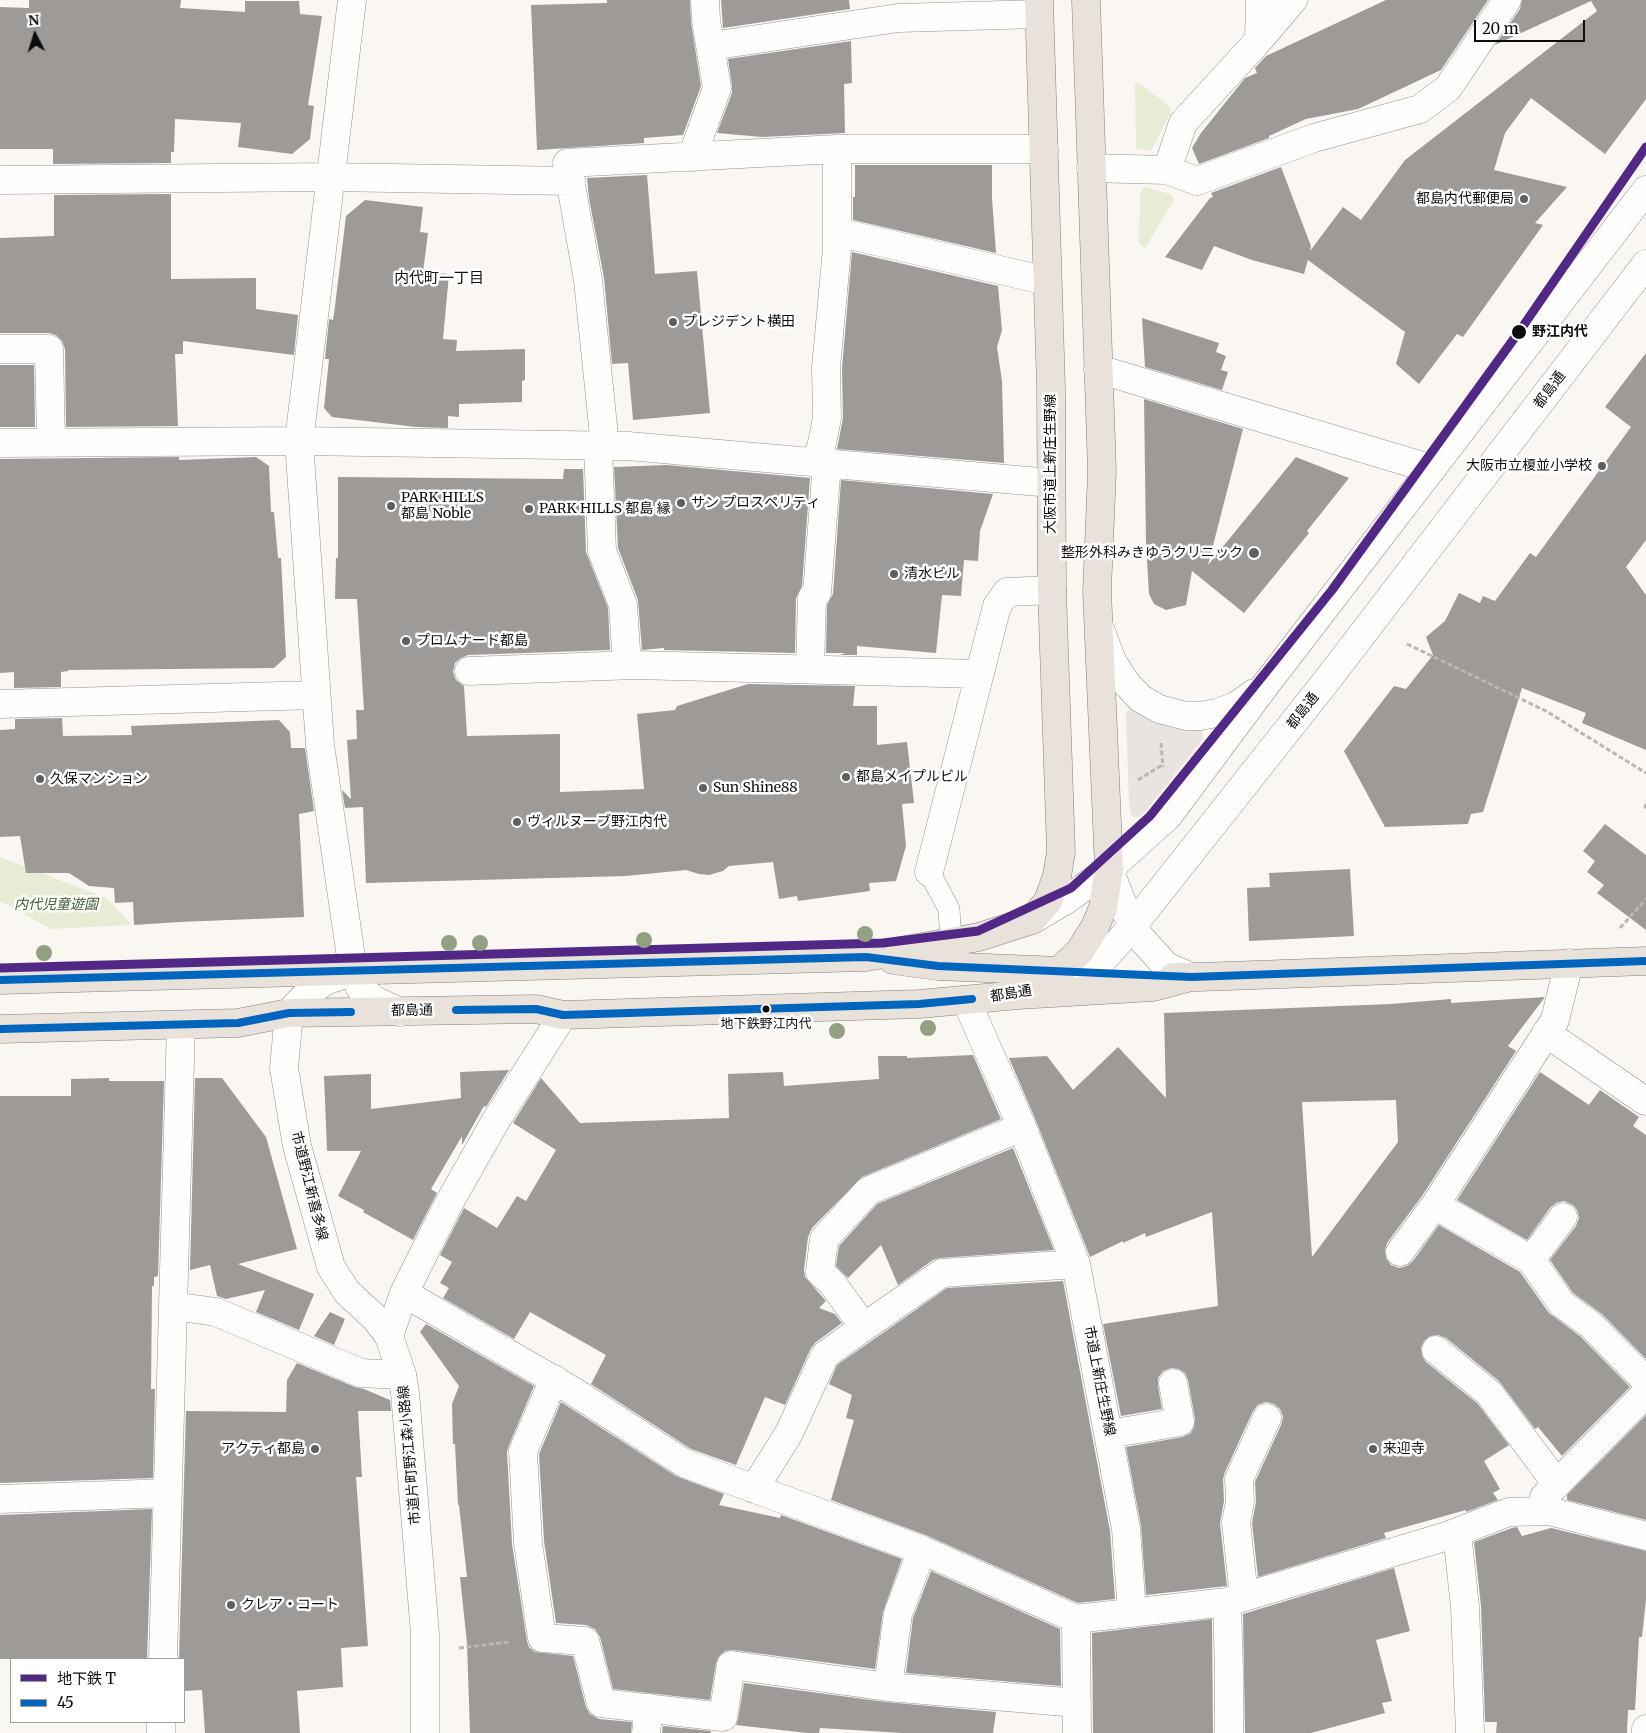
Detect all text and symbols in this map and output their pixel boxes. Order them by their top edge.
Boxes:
north arrow [10,10,60,60]
scale bar [1476,10,1587,42]
text: N [27,11,40,30]
text: 20 m [1482,19,1519,38]
place label: 都島内代郵便局 [1416,191,1514,207]
marker: 都島内代郵便局 [1518,193,1530,205]
district label: 内代町一丁目 [394,270,484,288]
place label: プレジデント横田 [683,314,795,330]
marker: プレジデント横田 [667,316,679,328]
marker: 野江内代 [1510,323,1528,341]
place label: 野江内代 [1532,324,1588,340]
street label: 都島通 [1531,368,1569,412]
street label: 大阪市道上新庄生野線 [1043,394,1059,534]
place label: 大阪市立榎並小学校 [1466,458,1592,474]
marker: 大阪市立榎並小学校 [1596,460,1608,472]
place label: PARK HILLS 都島 Noble [401,490,484,522]
place label: サン プロスペリティ [691,495,820,511]
marker: サン プロスペリティ [675,497,687,509]
marker: PARK HILLS 都島 Noble [385,500,397,512]
place label: PARK HILLS 都島 縁 [539,501,671,517]
marker: PARK HILLS 都島 縁 [523,503,535,515]
place label: 整形外科みきゆうクリニック [1061,545,1243,561]
marker: 整形外科みきゆうクリニック [1247,546,1261,560]
place label: 清水ビル [904,566,960,582]
marker: 清水ビル [888,568,900,580]
place label: プロムナード都島 [416,633,528,649]
marker: プロムナード都島 [400,635,412,647]
street label: 都島通 [1283,689,1323,733]
place label: 都島メイプルビル [856,769,968,785]
place label: 久保マンション [50,771,148,787]
marker: 都島メイプルビル [840,771,852,783]
marker: 久保マンション [34,773,46,785]
place label: Sun Shine88 [713,780,798,796]
marker: Sun Shine88 [697,782,709,794]
place label: ヴィルヌーブ野江内代 [527,814,667,830]
marker: ヴィルヌーブ野江内代 [511,816,523,828]
park label: 内代児童遊園 [14,897,98,913]
street label: 都島通 [989,982,1033,1006]
street label: 都島通 [391,1002,433,1020]
marker: 地下鉄野江内代 [761,1004,771,1014]
place label: 地下鉄野江内代 [721,1016,811,1032]
street label: 市道野江新喜多線 [287,1130,331,1242]
street label: 市道上新庄生野線 [1080,1324,1118,1438]
street label: 市道片町野江森小路線 [396,1385,424,1525]
place label: アクティ都島 [221,1441,305,1457]
place label: 来迎寺 [1383,1441,1425,1457]
marker: アクティ都島 [309,1443,321,1455]
marker: 来迎寺 [1367,1443,1379,1455]
place label: クレア・コート [241,1597,339,1613]
marker: クレア・コート [225,1599,237,1611]
legend [10,1658,185,1723]
text: 地下鉄 T [57,1669,116,1688]
text: 45 [57,1693,74,1712]

